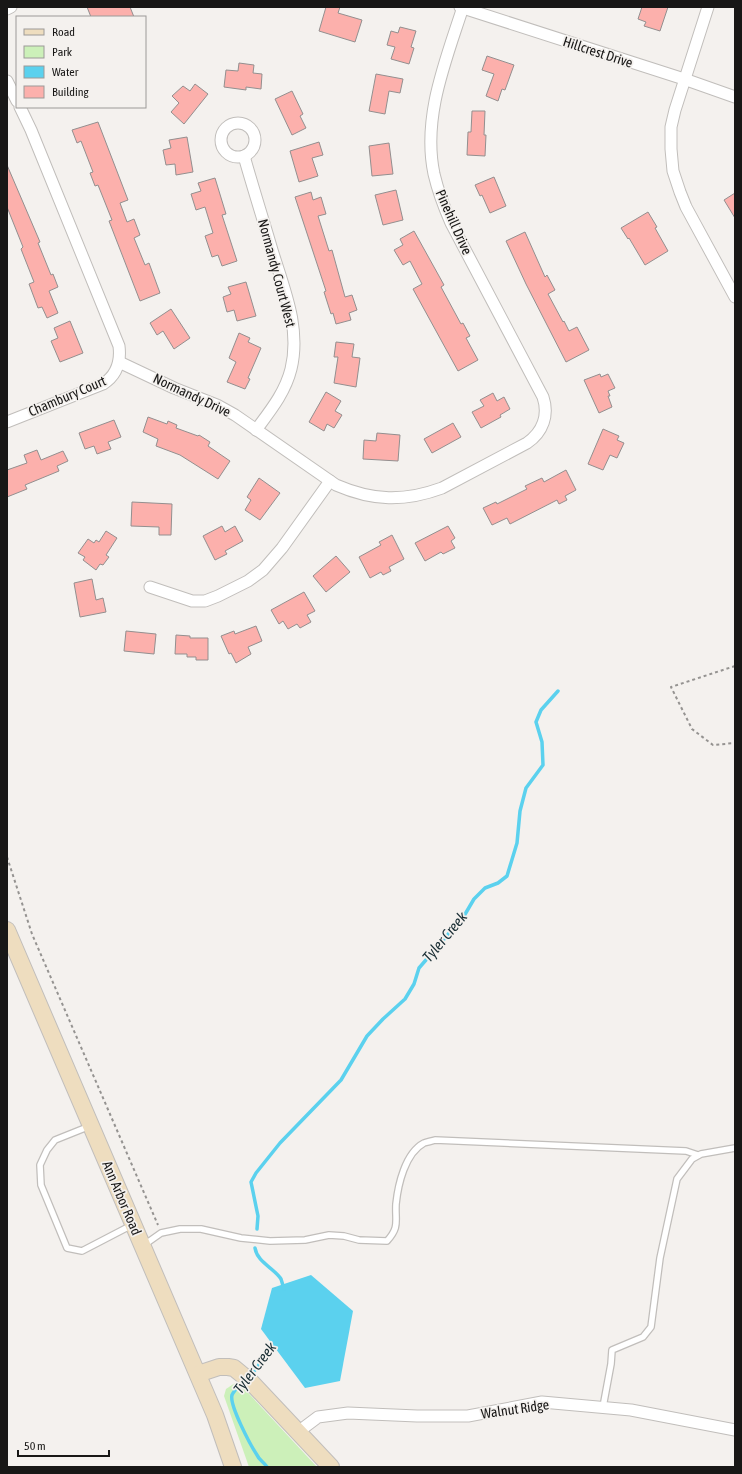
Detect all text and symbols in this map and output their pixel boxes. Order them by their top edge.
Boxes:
legend [16,16,146,108]
text: Road [52,25,75,39]
street label: Hillcrest Drive [561,33,635,71]
text: Park [52,45,73,59]
text: Water [52,65,79,79]
text: Building [52,85,90,99]
street label: Pinehill Drive [433,187,475,257]
street label: Normandy Court West [255,217,299,329]
street label: Normandy Drive [151,370,233,420]
street label: Chambury Court [26,373,108,419]
water label: Tyler Creek [419,908,471,965]
street label: Ann Arbor Road [99,1158,145,1238]
water label: Tyler Creek [230,1338,280,1397]
street label: Walnut Ridge [480,1396,550,1422]
scale bar [18,1432,109,1458]
text: 50 m [24,1439,46,1453]

